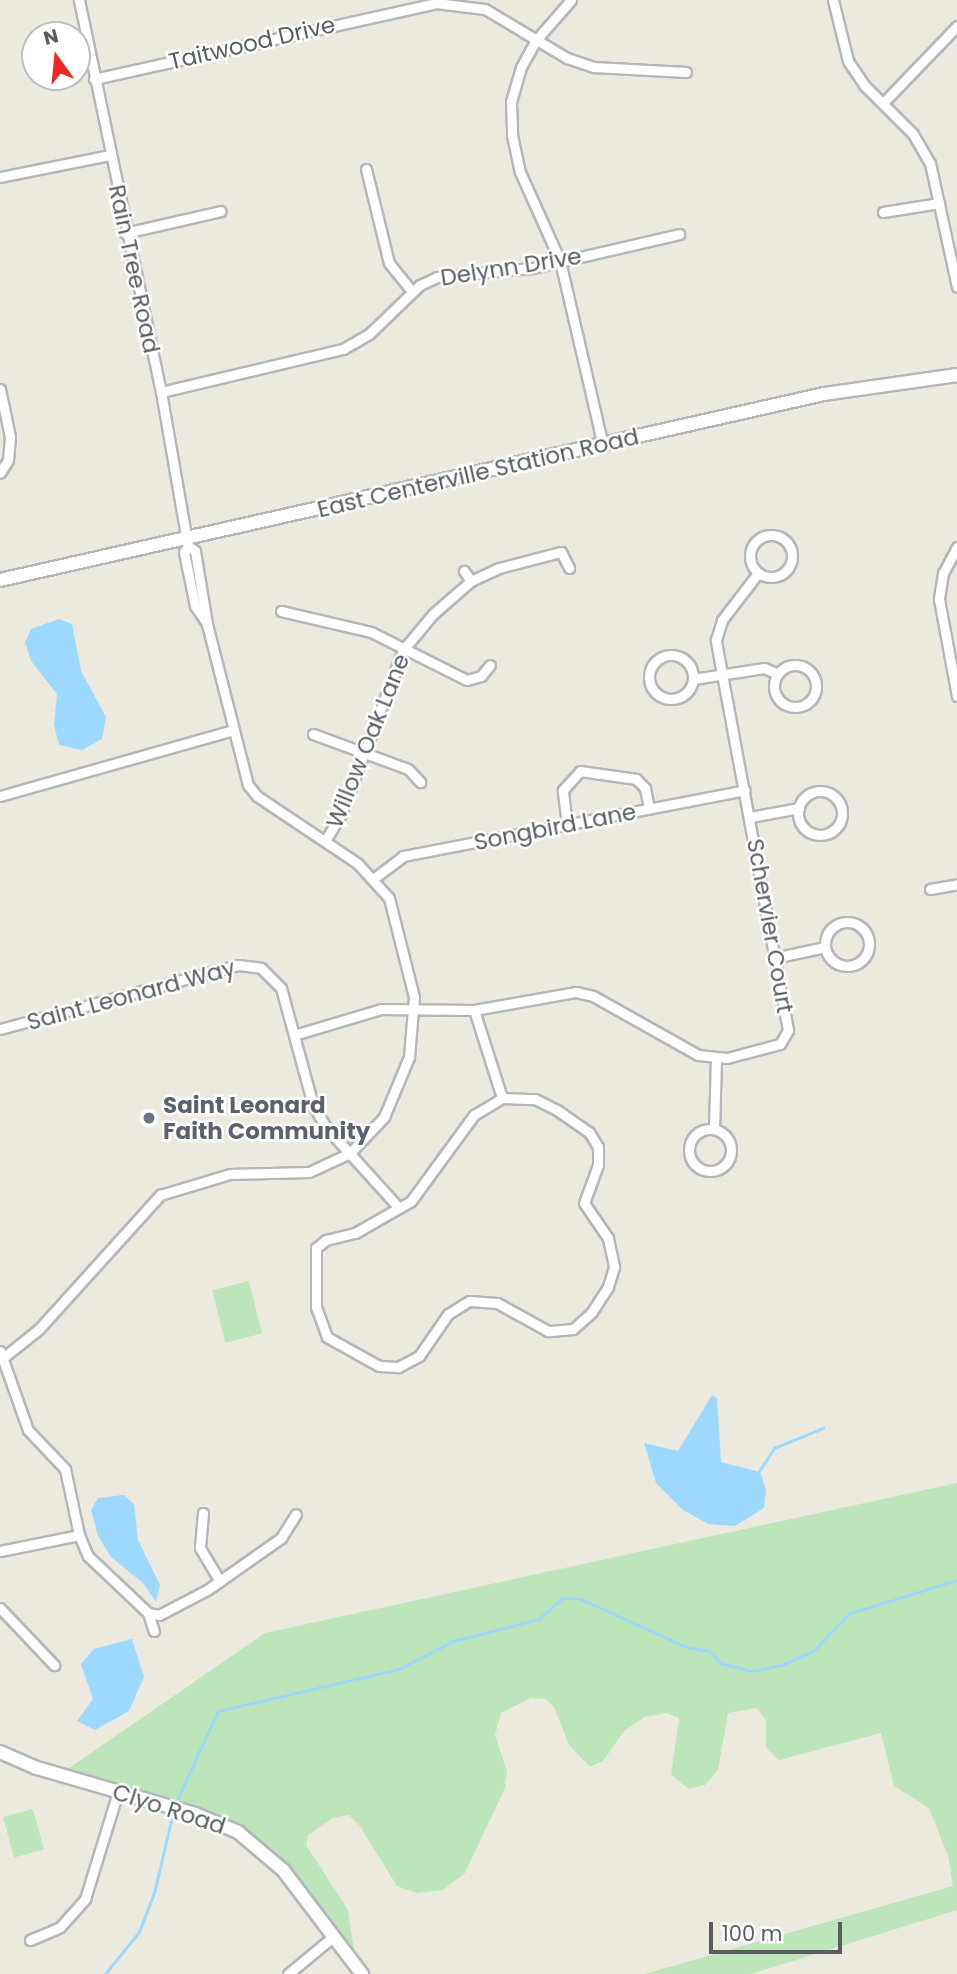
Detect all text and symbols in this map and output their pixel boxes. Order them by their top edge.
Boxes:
street label: Taitwood Drive [166,10,338,76]
north arrow [21,21,91,91]
text: N [41,22,61,52]
street label: Rain Tree Road [103,182,165,356]
street label: Delynn Drive [439,242,583,292]
street label: East Centerville Station Road [315,423,641,523]
street label: Willow Oak Lane [321,650,415,832]
street label: Songbird Lane [472,798,638,856]
street label: Schervier Court [741,837,799,1015]
street label: Saint Leonard Way [24,954,238,1036]
place label: Saint Leonard Faith Community [163,1091,370,1145]
marker: Saint Leonard Faith Community [141,1110,157,1126]
street label: Clyo Road [109,1778,229,1840]
scale bar [712,1908,845,1952]
text: 100 m [722,1919,782,1948]

